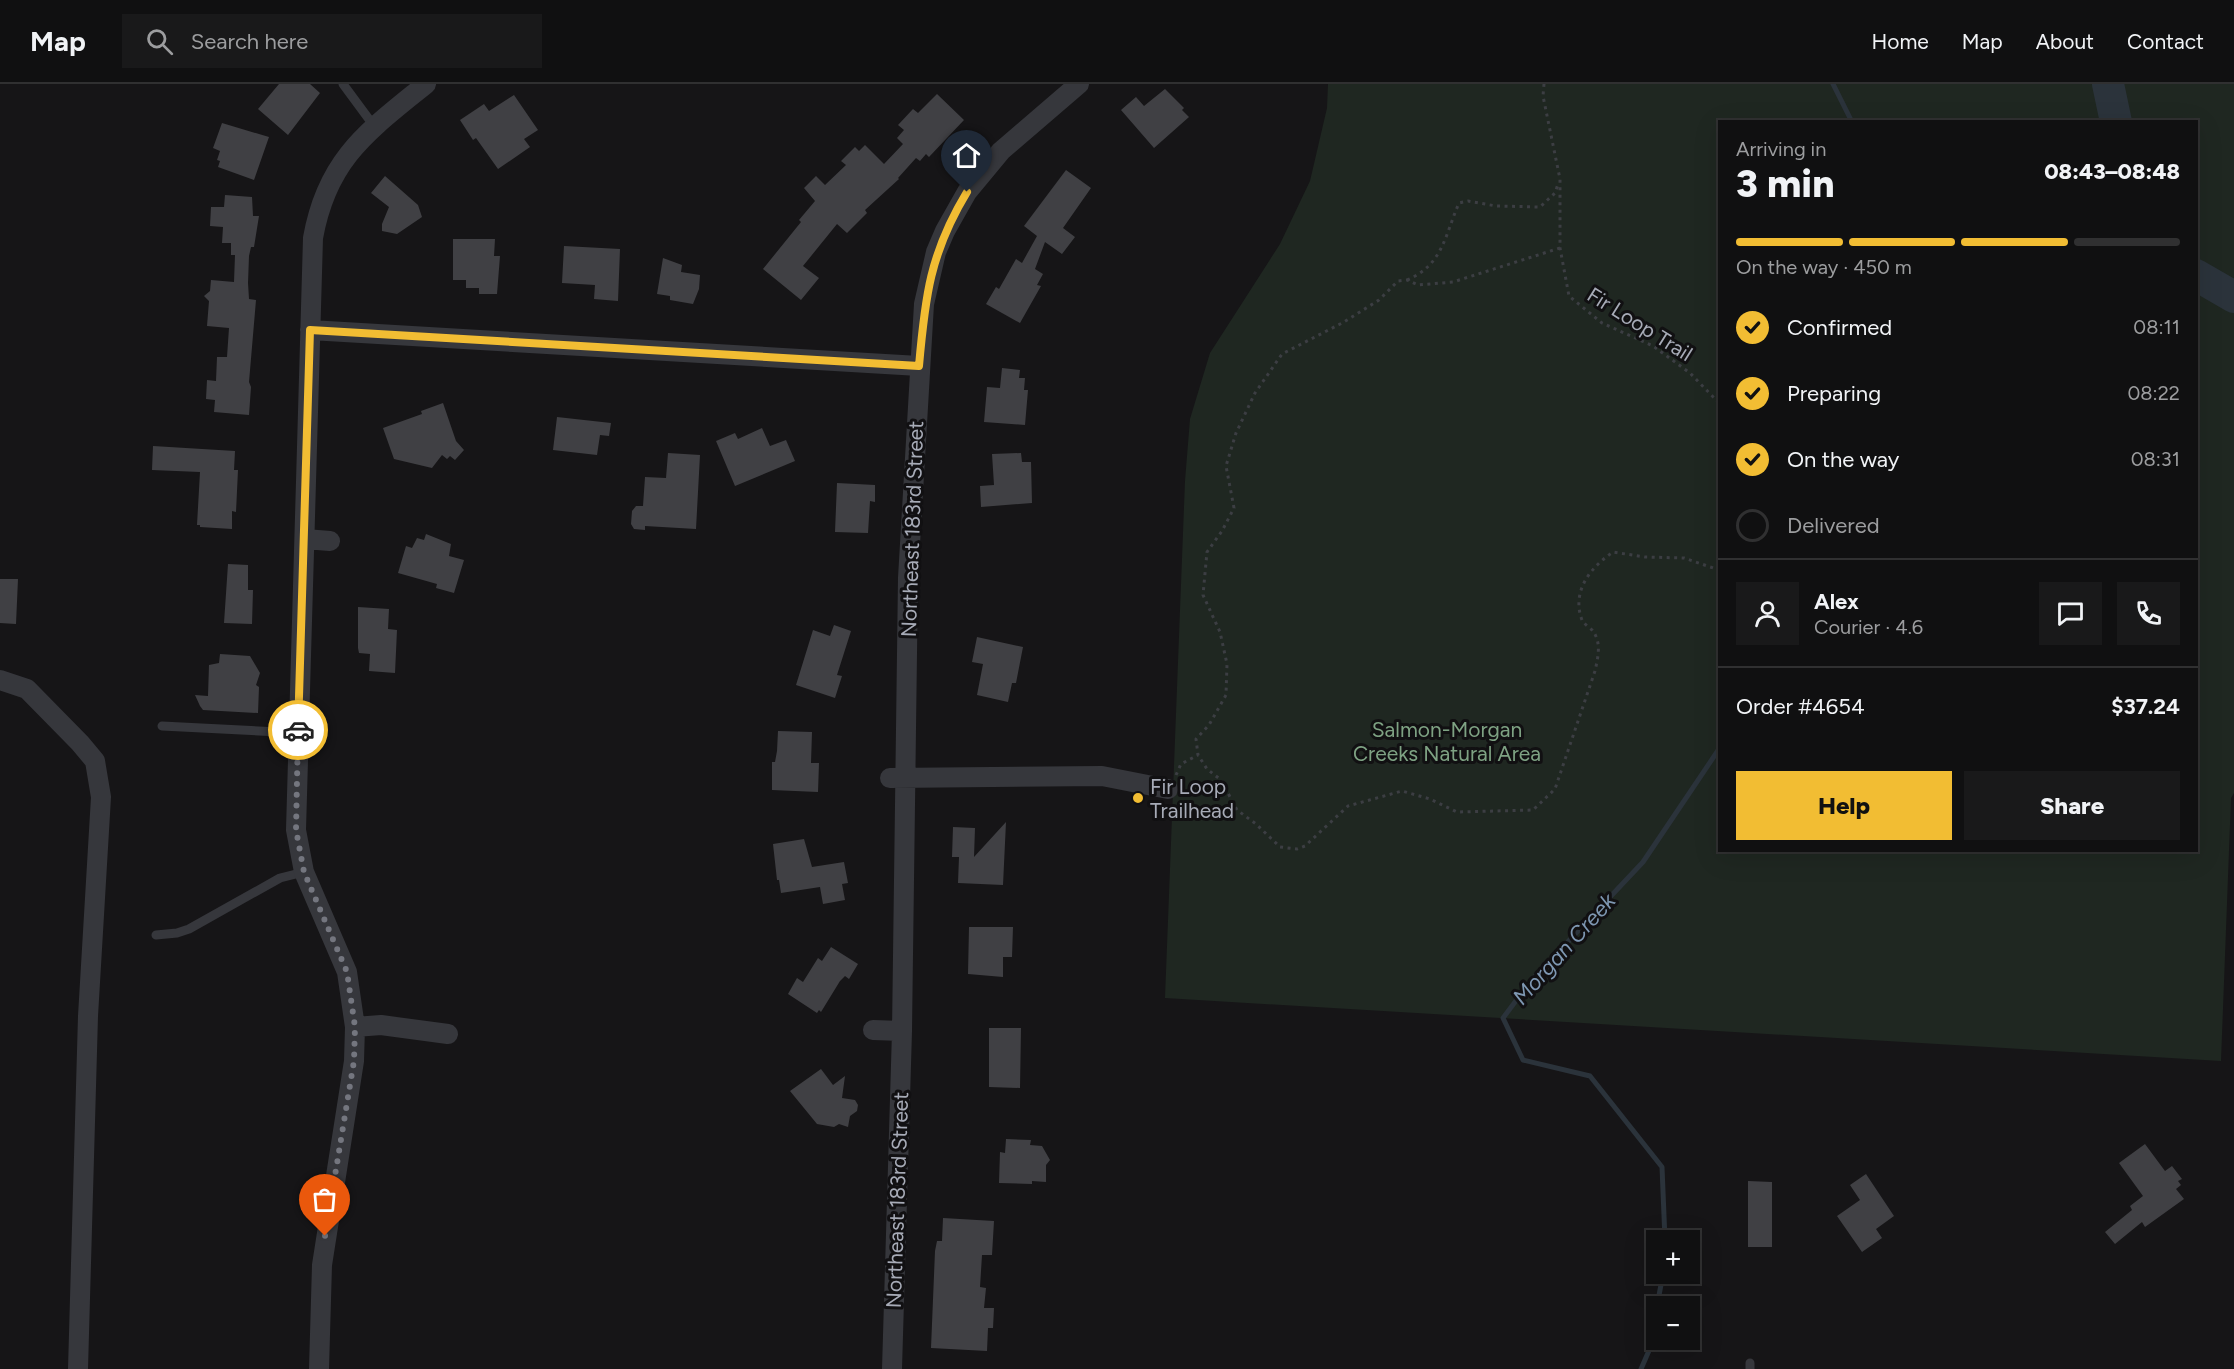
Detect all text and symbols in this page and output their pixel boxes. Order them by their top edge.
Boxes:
search box [122,14,542,68]
text: Map [30,24,86,58]
icon: search [143,25,176,58]
text: Search here [191,28,308,55]
text: Home [1872,29,1929,54]
text: Map [1962,29,2003,54]
text: About [2036,29,2094,54]
text: Contact [2127,29,2204,54]
pin [941,130,992,192]
text: Arriving in [1736,137,1826,161]
icon: home [950,139,983,172]
text: 08:43–08:48 [2044,158,2180,185]
text: 3 min [1736,160,1834,207]
text: On the way · 450 m [1736,255,1912,279]
street label: Fir Loop Trail [1583,282,1697,366]
icon: check [1736,311,1769,344]
text: Confirmed [1787,314,1892,341]
text: 08:11 [2133,315,2180,339]
icon: check [1736,377,1769,410]
text: Preparing [1787,380,1881,407]
text: 08:22 [2127,381,2180,405]
street label: Northeast 183rd Street [896,420,928,638]
icon: check [1736,443,1769,476]
text: On the way [1787,446,1899,473]
text: 08:31 [2131,447,2180,471]
text: Delivered [1787,512,1880,539]
button: person [1736,582,1799,645]
button: chat [2039,582,2102,645]
button: phone [2117,582,2180,645]
text: Alex [1814,588,1859,615]
text: Courier · 4.6 [1814,615,1923,639]
text: Order #4654 [1736,693,1865,720]
text: $37.24 [2111,693,2180,720]
courier [268,700,328,760]
icon: car [282,714,315,747]
park label: Salmon-Morgan Creeks Natural Area [1353,717,1541,766]
button: Help [1736,771,1952,840]
button: Share [1964,771,2180,840]
place label: Fir Loop Trailhead [1150,774,1234,823]
marker: Fir Loop Trailhead [1131,791,1145,805]
water label: Morgan Creek [1507,887,1622,1010]
street label: Northeast 183rd Street [881,1091,913,1309]
pin [299,1174,350,1236]
icon: bag [308,1183,341,1216]
map controls [1646,1230,1700,1350]
button: + [1646,1230,1700,1284]
button: − [1646,1296,1700,1350]

